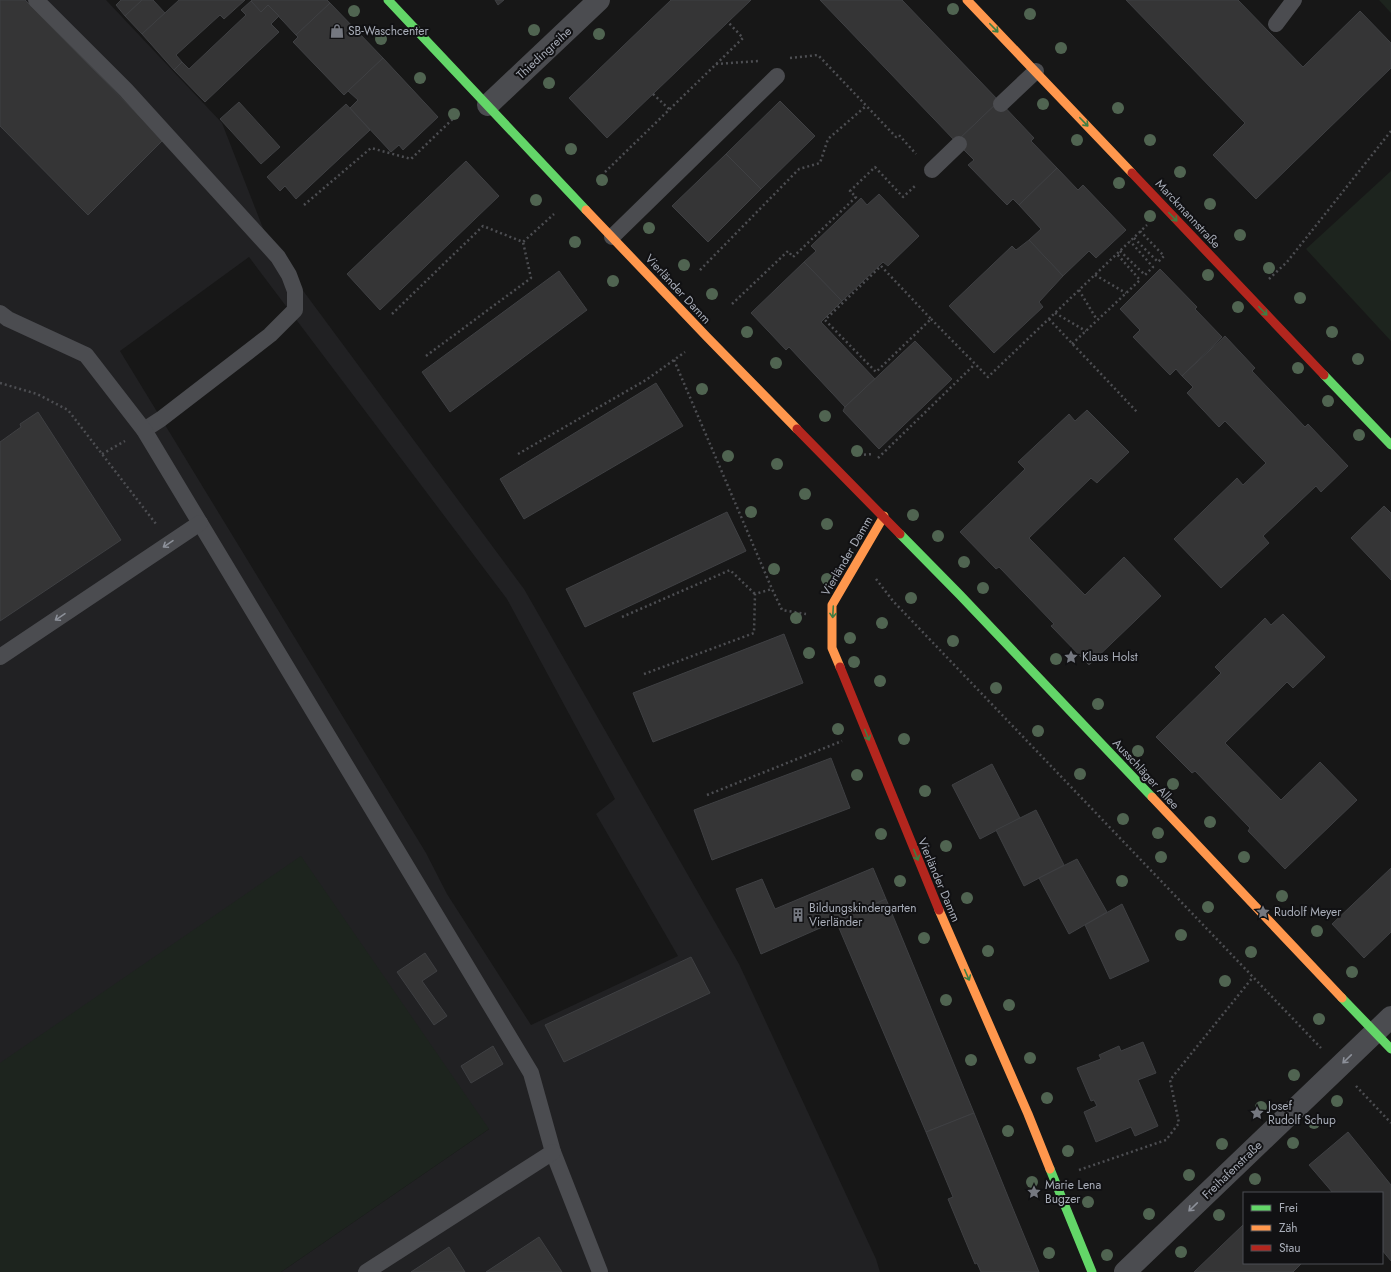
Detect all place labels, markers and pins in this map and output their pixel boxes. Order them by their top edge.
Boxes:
place label: SB-Waschcenter [348,22,429,40]
shop icon: SB-Waschcenter [329,23,345,39]
place label: Klaus Holst [1082,648,1138,666]
place icon: Klaus Holst [1063,649,1079,665]
place label: Bildungskindergarten Vierländer [809,899,916,931]
place label: Rudolf Meyer [1274,903,1342,921]
place icon: Rudolf Meyer [1255,904,1271,920]
building icon: Bildungskindergarten Vierländer [790,907,806,923]
place label: Josef Rudolf Schup [1266,1097,1336,1129]
place icon: Josef Rudolf Schup [1249,1105,1265,1121]
place label: Marie Lena Bugzer [1045,1176,1101,1208]
place icon: Marie Lena Bugzer [1026,1184,1042,1200]

